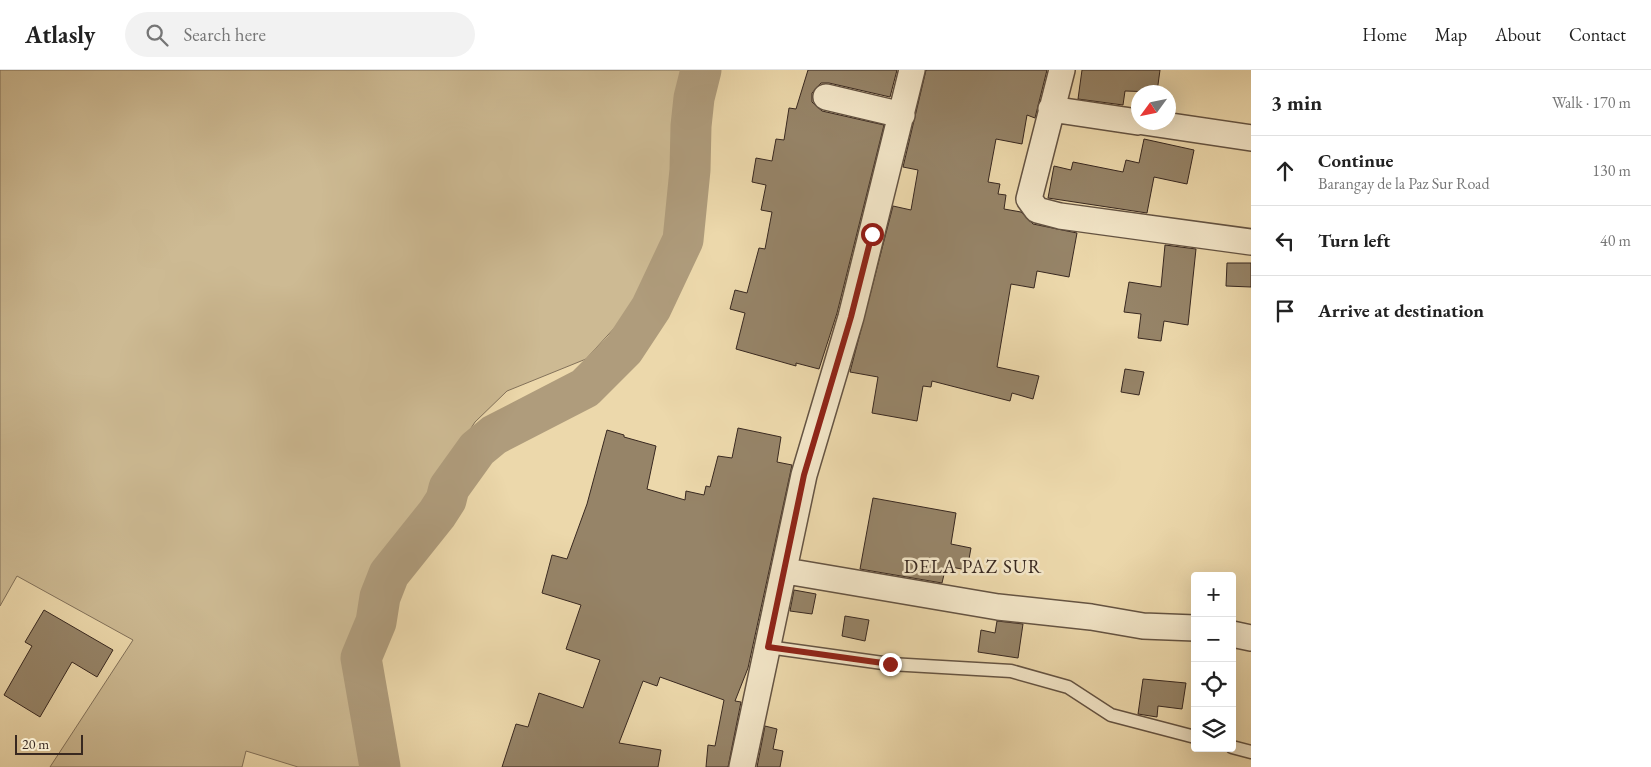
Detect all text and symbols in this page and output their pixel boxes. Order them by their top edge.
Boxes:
search box [125,12,475,57]
text: Atlasly [25,19,95,50]
icon: search [143,21,171,49]
text: Search here [183,22,266,47]
text: Home [1362,23,1407,46]
text: Map [1435,23,1467,46]
text: About [1495,23,1541,46]
text: Contact [1569,23,1626,46]
north arrow [1131,85,1176,130]
text: 3 min [1271,89,1322,116]
text: Walk · 170 m [1552,92,1631,113]
text: Continue [1318,148,1393,173]
icon: ahead [1271,157,1299,185]
text: 130 m [1592,160,1631,181]
text: Barangay de la Paz Sur Road [1318,173,1490,194]
route start [861,223,884,246]
icon: left [1271,227,1299,255]
text: Turn left [1318,228,1390,253]
text: 40 m [1600,230,1631,251]
icon: arrive [1271,297,1299,325]
text: Arrive at destination [1318,298,1484,323]
district label: DELA PAZ SUR [904,554,1042,579]
map controls [1191,572,1236,752]
button: + [1191,572,1236,617]
button: − [1191,617,1236,662]
route end [879,653,902,676]
button: locate [1191,662,1236,707]
button: layers [1191,707,1236,752]
scale bar [15,732,82,755]
text: 20 m [22,735,49,753]

